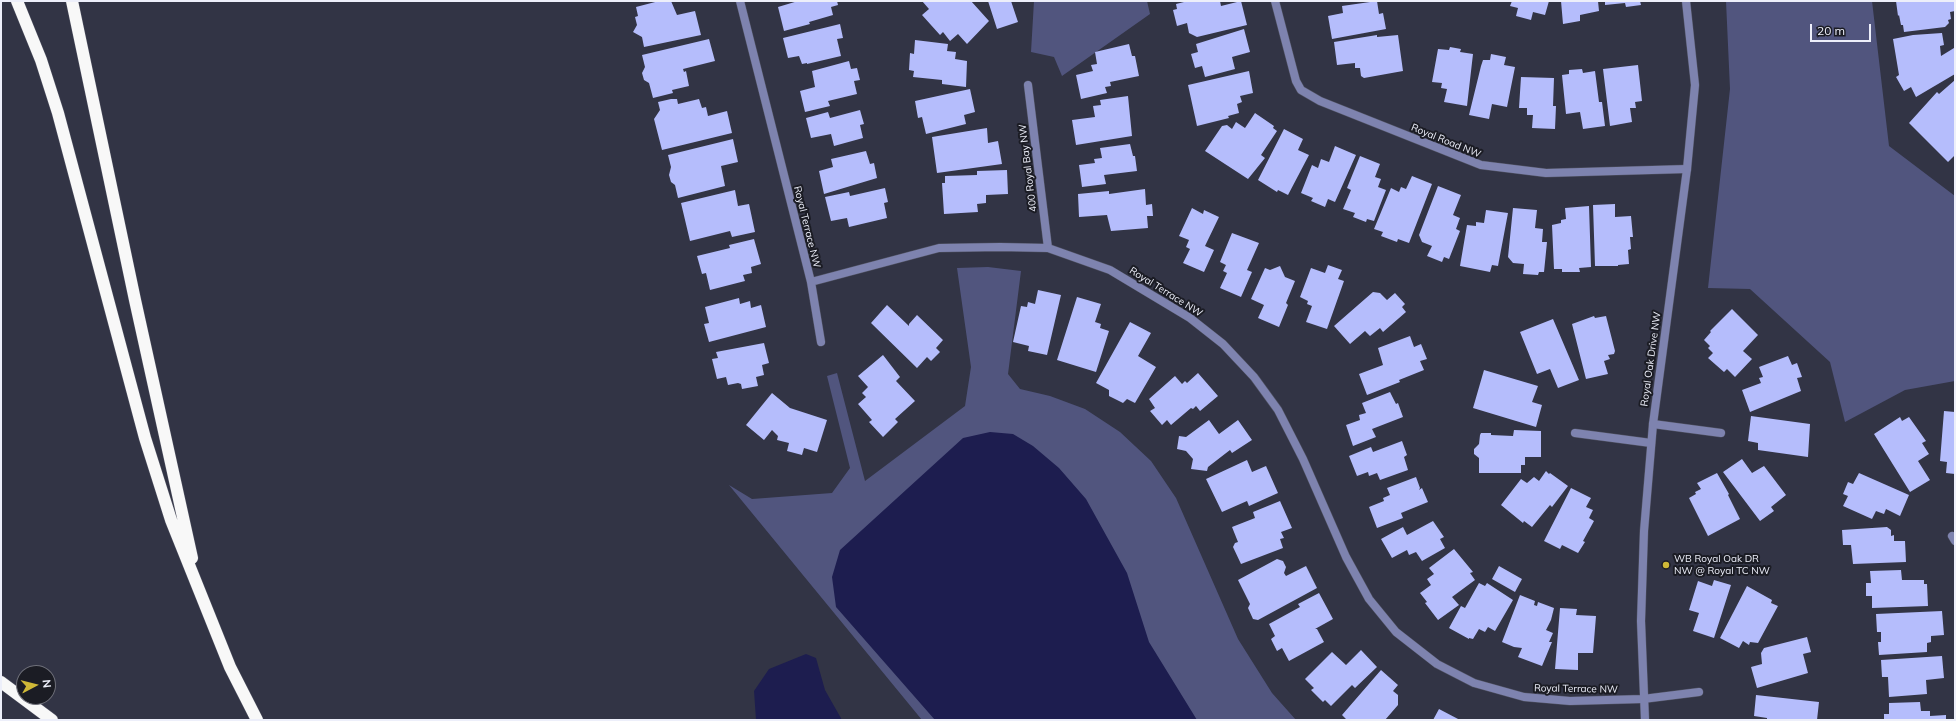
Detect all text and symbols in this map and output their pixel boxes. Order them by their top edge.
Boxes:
scale bar [1812,16,1873,42]
text: 20 m [1817,23,1845,38]
street label: Royal Road NW [1409,122,1483,160]
street label: 400 Royal Bay NW [1017,123,1039,213]
street label: Royal Terrace NW [791,185,823,269]
street label: Royal Terrace NW [1127,265,1205,319]
street label: Royal Oak Drive NW [1638,311,1664,407]
place label: WB Royal Oak DR NW @ Royal TC NW [1674,553,1770,576]
marker: WB Royal Oak DR NW @ Royal TC NW [1661,560,1671,570]
north arrow [16,665,56,705]
text: N [39,679,54,689]
street label: Royal Terrace NW [1534,682,1618,696]

